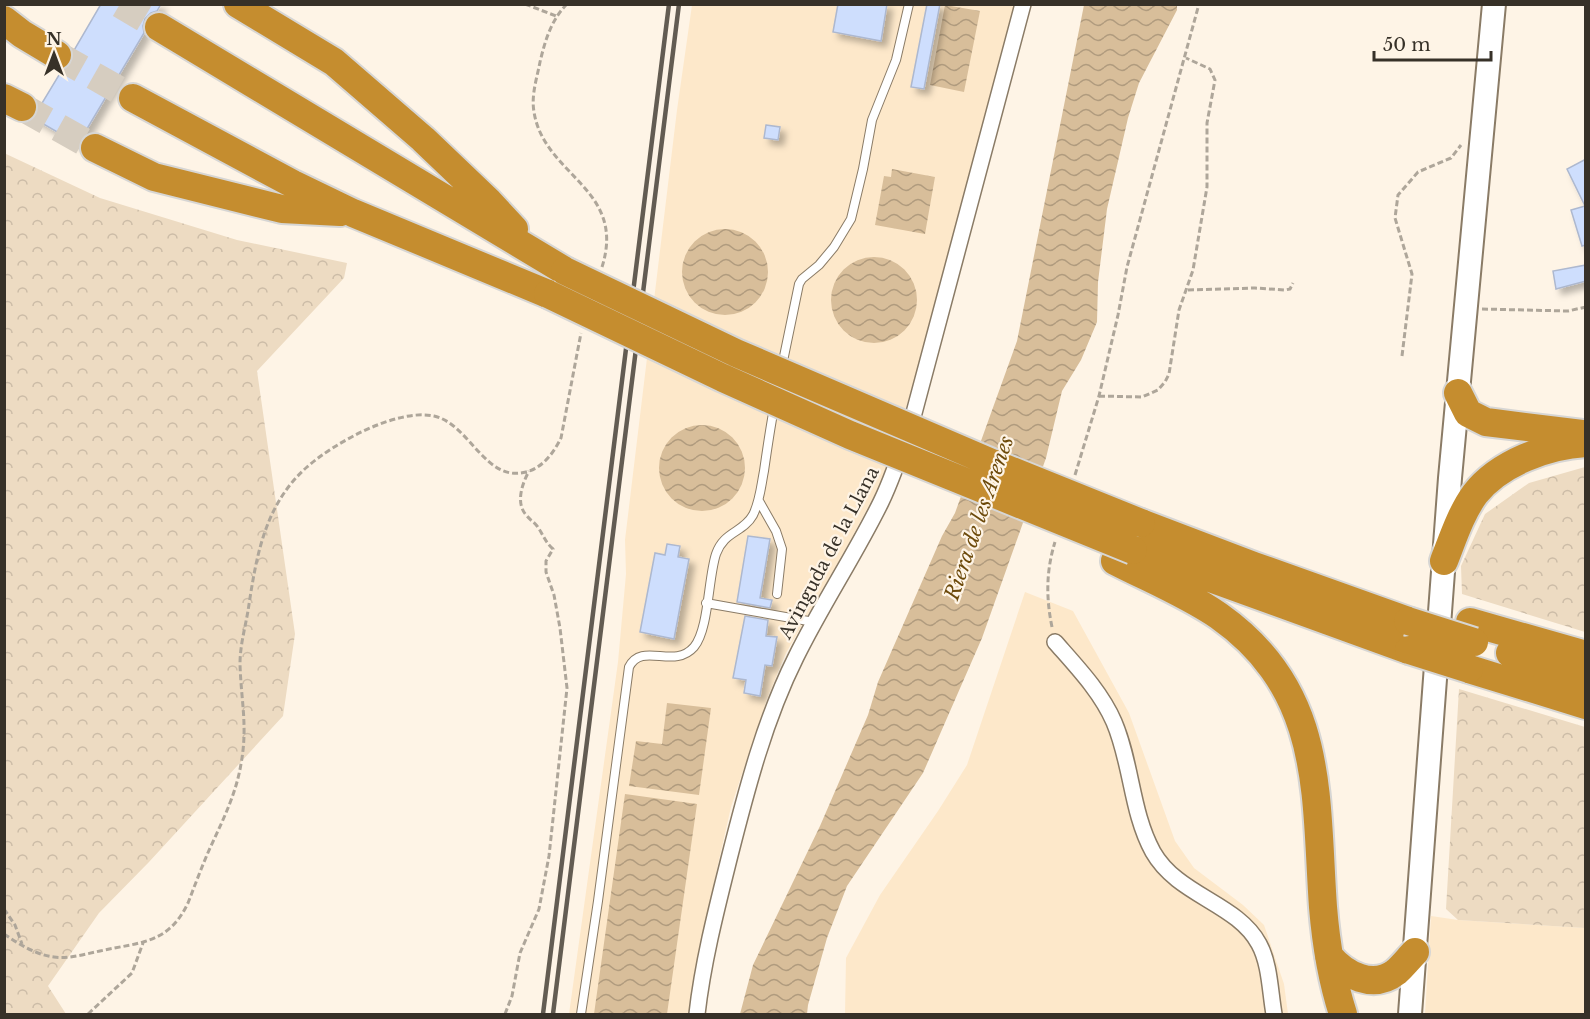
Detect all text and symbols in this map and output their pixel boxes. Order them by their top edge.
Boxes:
north arrow [24,24,84,84]
scale bar [1374,24,1491,62]
text: N [46,29,62,49]
text: 50 m [1383,34,1431,56]
water label: Riera de les Arenes [939,432,1018,604]
street label: Avinguda de la Llana [774,463,884,644]

